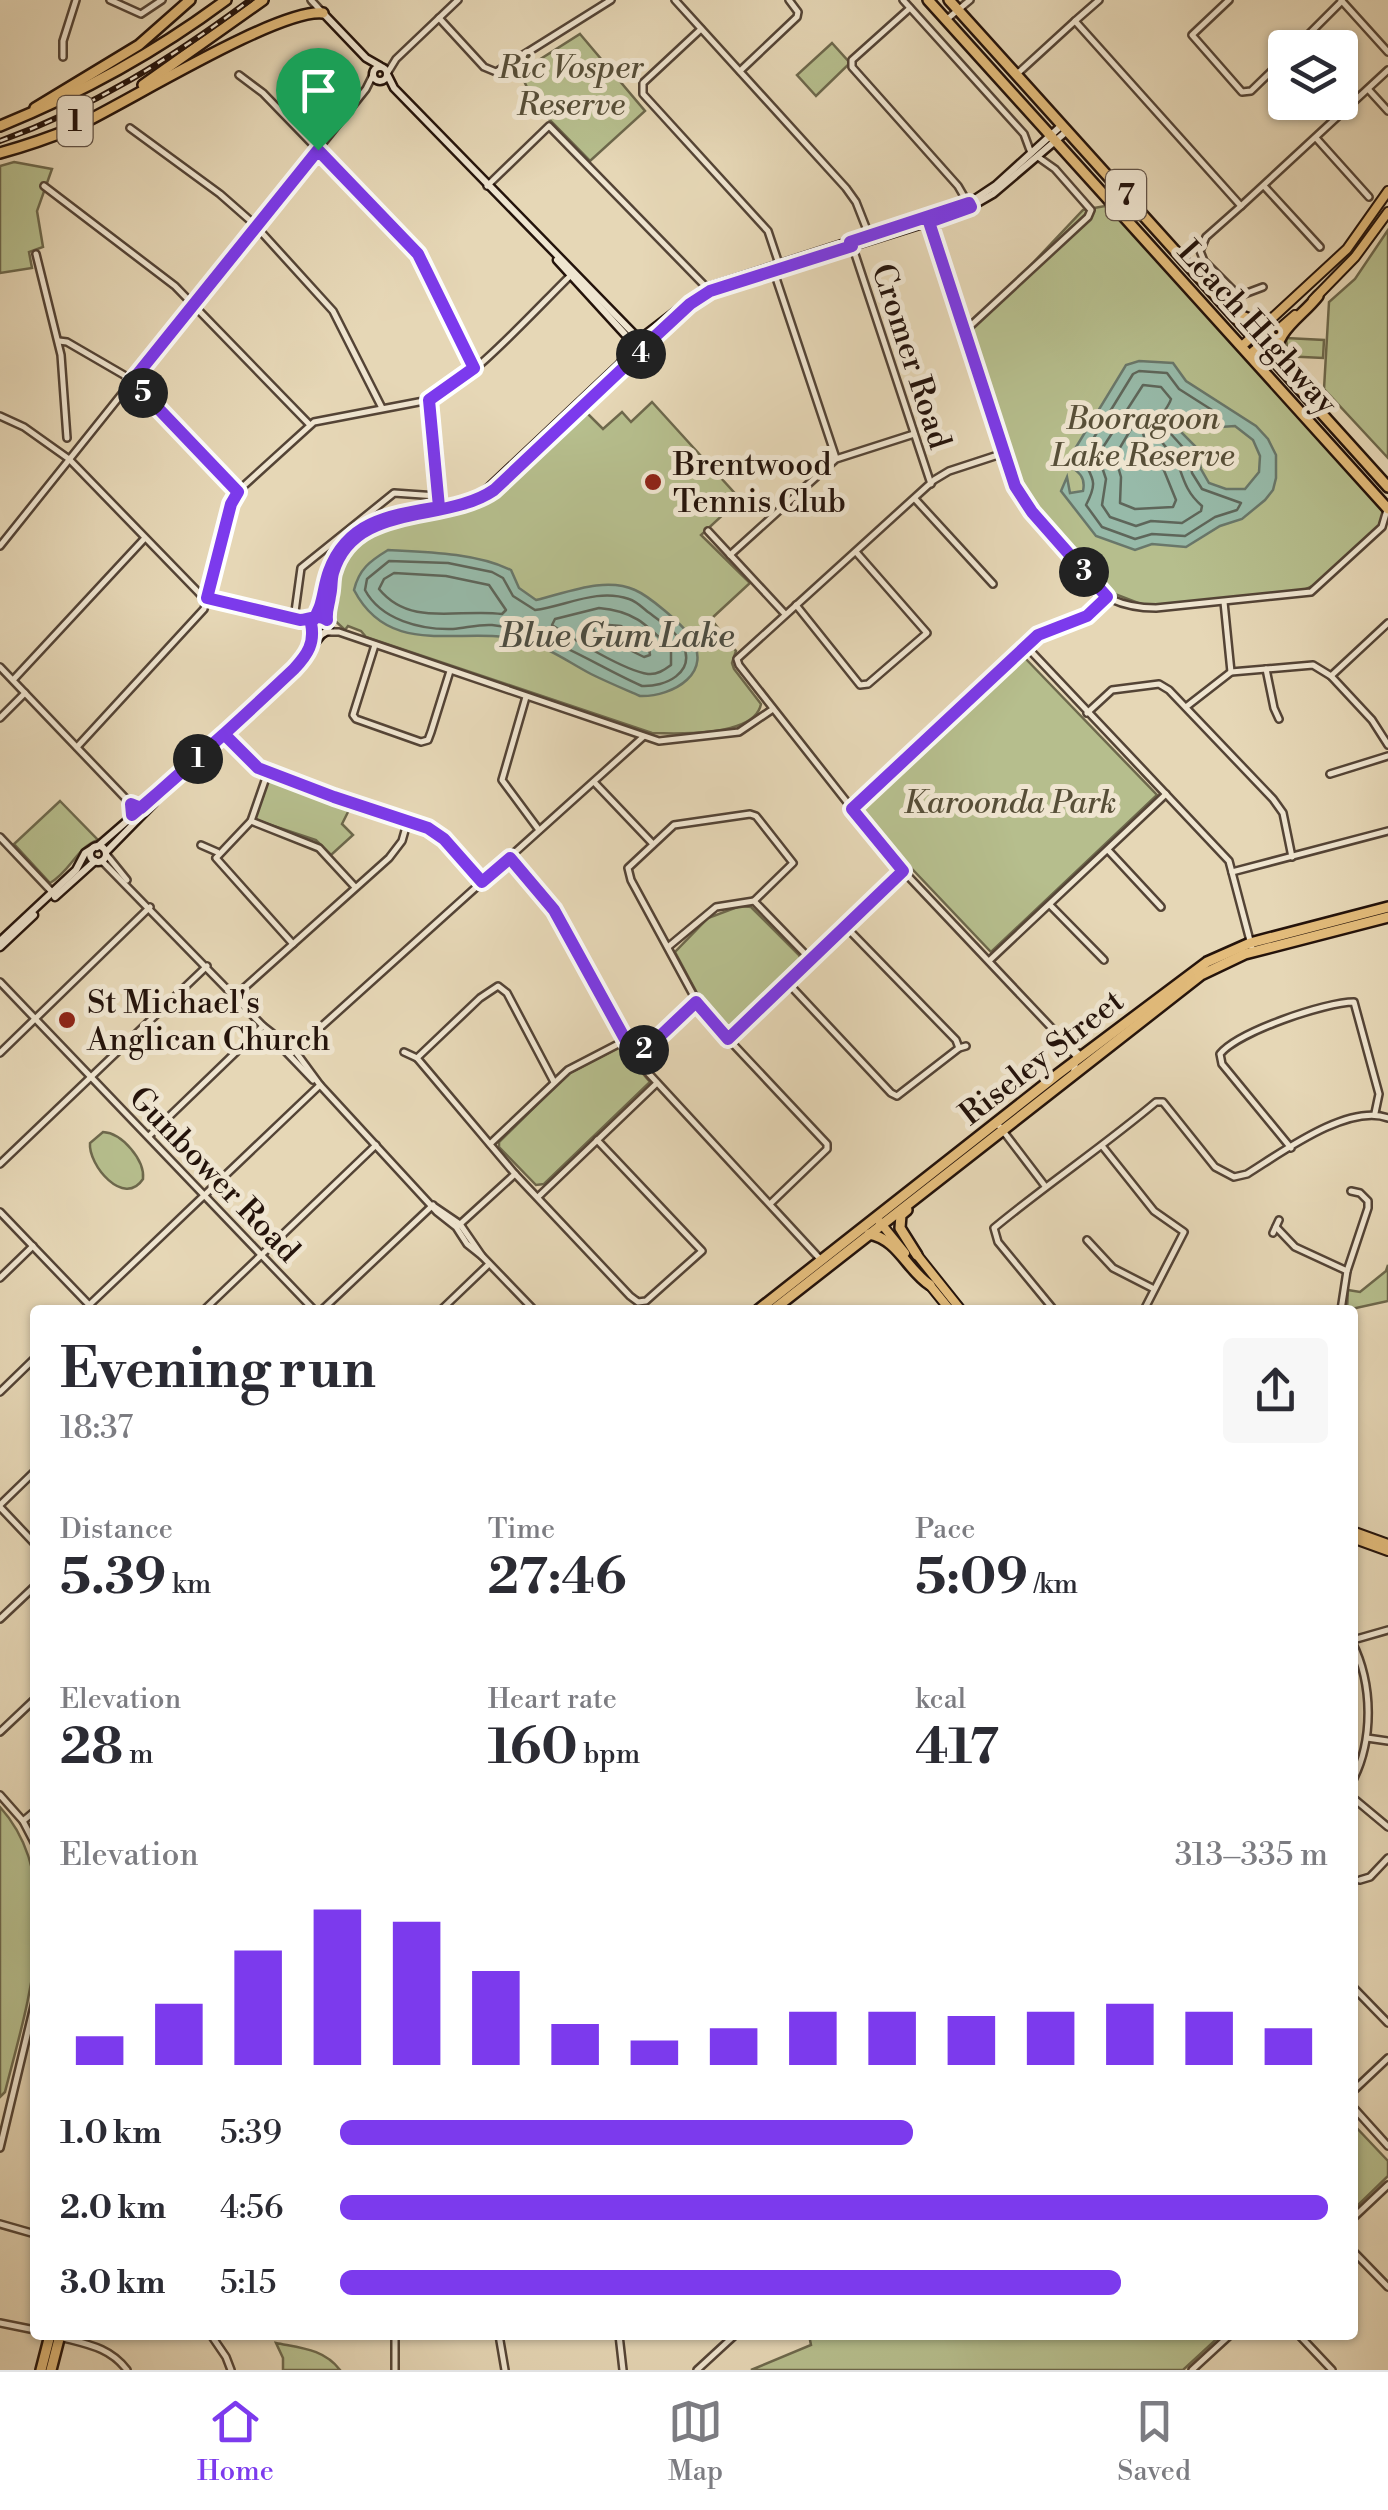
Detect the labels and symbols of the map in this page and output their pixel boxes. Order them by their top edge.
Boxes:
pin [276,48,361,151]
park label: Ric Vosper Reserve [497,48,645,125]
road number: 1 [58,96,92,146]
road number: 7 [1106,170,1146,220]
street label: Leach Highway [1169,232,1346,423]
street label: Cromer Road [862,259,960,454]
pin: 4 [616,329,666,379]
pin: 5 [118,368,168,418]
park label: Booragoon Lake Reserve [1050,399,1235,476]
place label: Brentwood Tennis Club [672,445,846,522]
marker: Brentwood Tennis Club [642,471,664,493]
pin: 3 [1059,547,1109,597]
water label: Blue Gum Lake [498,615,735,658]
pin: 1 [173,734,223,784]
park label: Karoonda Park [904,783,1116,823]
street label: Riseley Street [952,981,1132,1134]
place label: St Michael's Anglican Church [86,983,330,1060]
marker: St Michael's Anglican Church [56,1009,78,1031]
pin: 2 [619,1025,669,1075]
street label: Gunbower Road [120,1078,308,1271]

